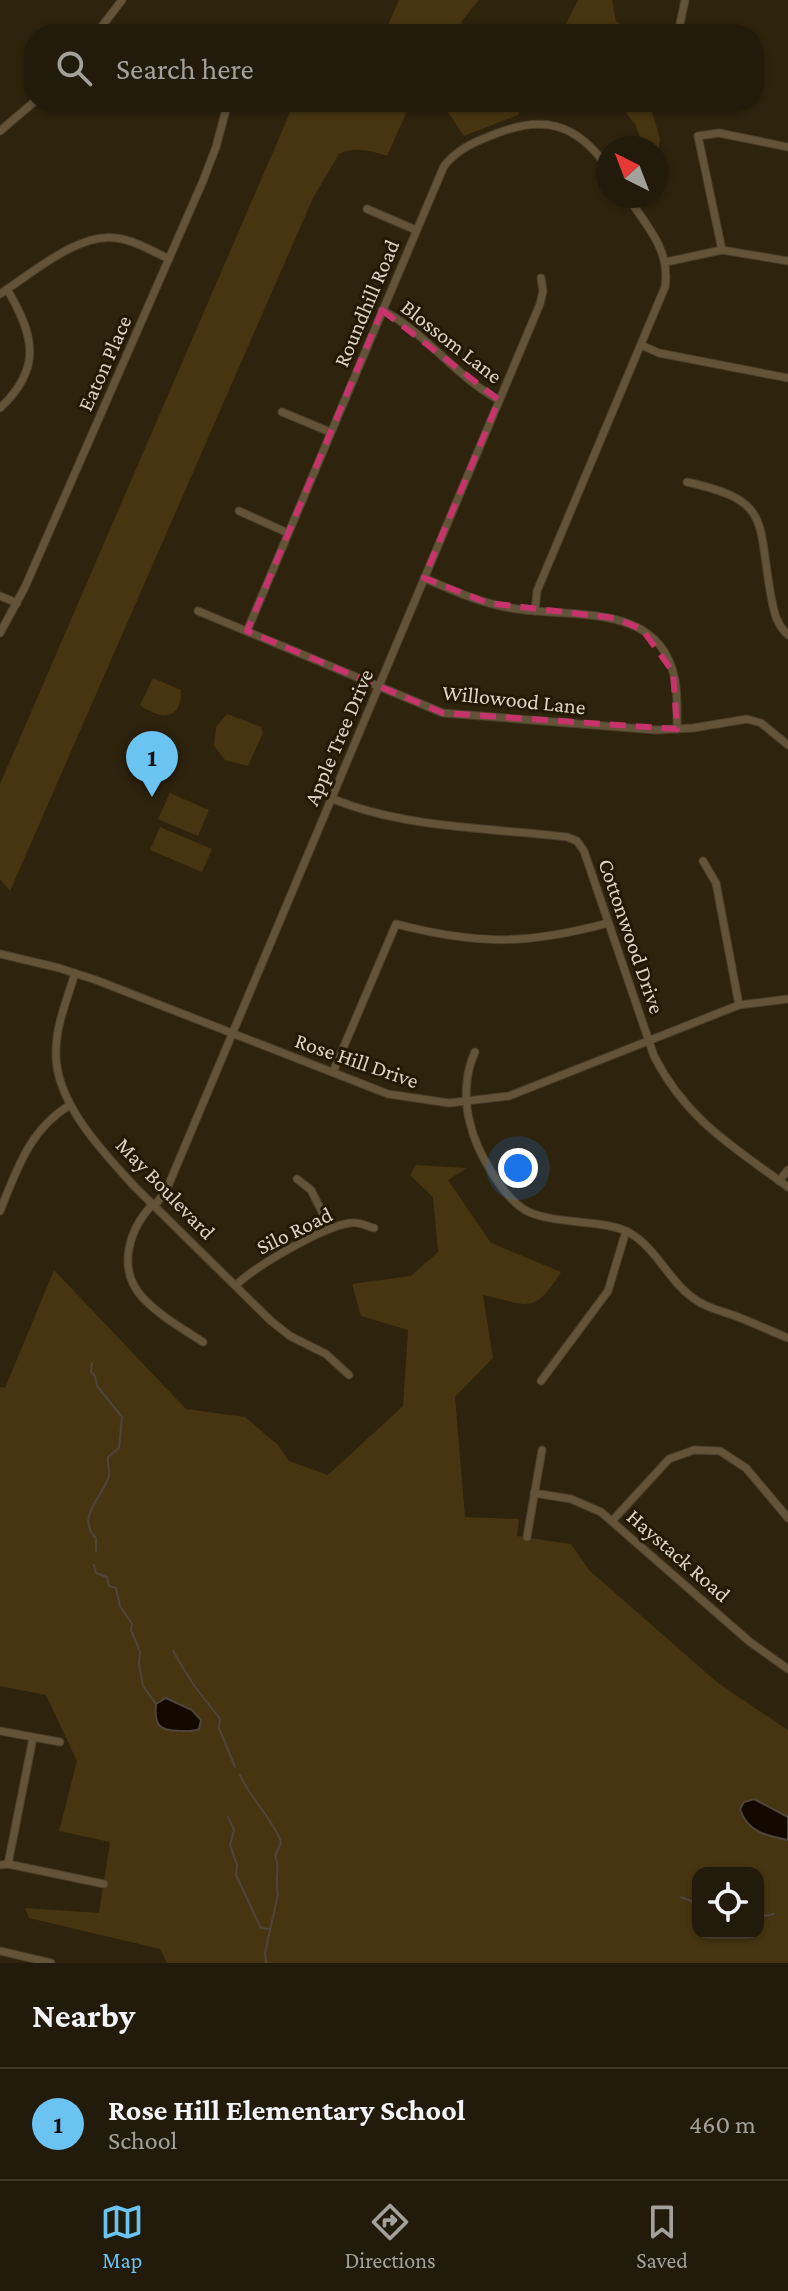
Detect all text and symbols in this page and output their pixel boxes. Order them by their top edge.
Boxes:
search box [24,24,764,112]
icon: search [52,46,96,90]
text: Search here [116,52,254,85]
north arrow [596,136,668,208]
street label: Roundhill Road [328,235,405,371]
street label: Blossom Lane [396,294,507,389]
street label: Eaton Place [72,312,137,415]
street label: Apple Tree Drive [298,665,378,809]
street label: Willowood Lane [441,680,587,719]
pin: 1 [126,731,178,797]
street label: Cottonwood Drive [593,855,670,1017]
street label: Rose Hill Drive [292,1028,422,1093]
street label: May Boulevard [111,1132,221,1245]
your location [498,1148,538,1188]
street label: Silo Road [252,1201,337,1260]
street label: Haystack Road [622,1504,736,1607]
map controls [692,1867,764,1939]
button: locate [692,1867,764,1939]
text: Nearby [32,1997,135,2034]
text: Rose Hill Elementary School [108,2093,465,2126]
text: 1 [53,2110,63,2139]
text: 460 m [689,2110,756,2139]
text: School [108,2126,177,2155]
tab: Map [100,2200,144,2273]
tab: Directions [345,2200,436,2273]
tab: Saved [636,2200,688,2273]

